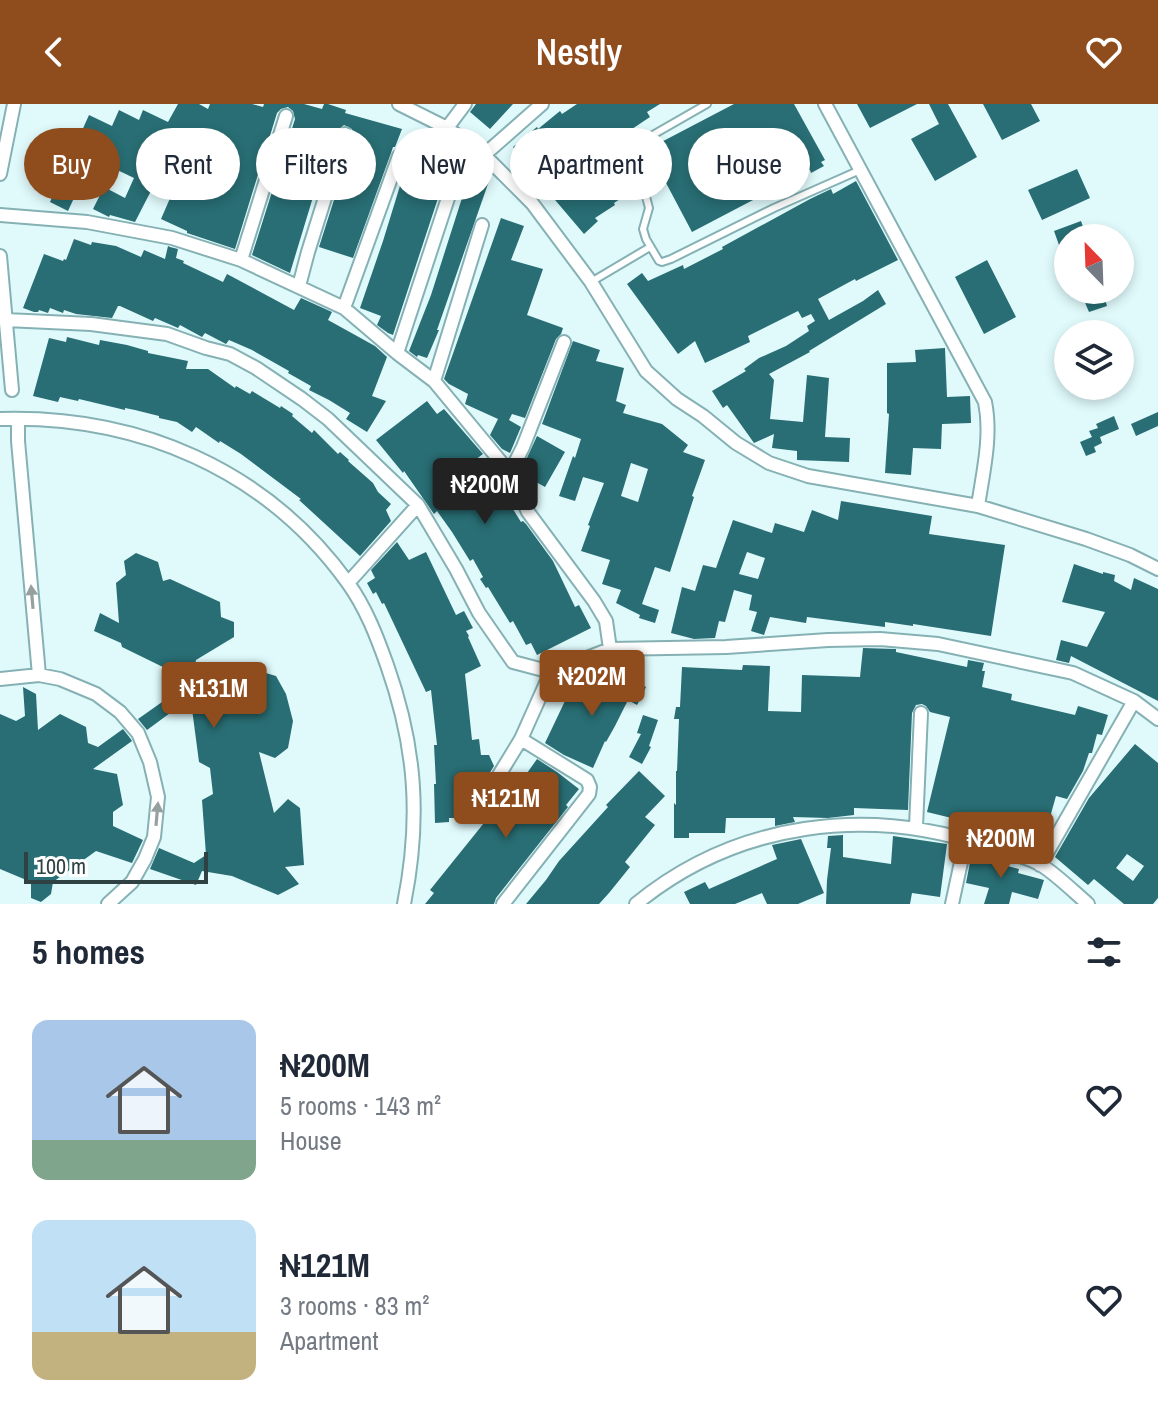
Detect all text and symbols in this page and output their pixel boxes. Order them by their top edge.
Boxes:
text: Nestly [536,28,622,76]
icon: back [32,30,76,74]
icon: heart [1082,30,1126,74]
chip: Buy [24,128,120,200]
chip: Rent [136,128,240,200]
chip: Filters [256,128,376,200]
chip: New [392,128,494,200]
chip: Apartment [510,128,672,200]
chip: House [688,128,810,200]
north arrow [1054,224,1134,304]
map controls [1054,224,1134,400]
button: layers [1054,320,1134,400]
pin: ₦200M [429,458,541,526]
text: ₦200M [451,466,519,501]
one-way arrow [25,584,38,609]
pin: ₦202M [536,650,648,718]
text: ₦202M [558,658,626,693]
pin: ₦131M [158,662,270,730]
text: ₦131M [180,670,248,705]
pin: ₦121M [450,772,562,840]
text: ₦121M [472,780,540,815]
one-way arrow [150,801,163,826]
pin: ₦200M [945,812,1057,880]
text: ₦200M [967,820,1035,855]
scale bar [24,848,208,884]
text: 100 m [36,851,86,881]
text: 5 homes [32,929,145,975]
icon: filters [1082,930,1126,974]
text: ₦200M [280,1042,370,1088]
icon: home [96,1052,192,1148]
icon: heart [1082,1078,1126,1122]
text: 5 rooms · 143 m² [280,1088,441,1123]
text: House [280,1123,342,1158]
text: ₦121M [280,1242,370,1288]
icon: home [96,1252,192,1348]
icon: heart [1082,1278,1126,1322]
text: 3 rooms · 83 m² [280,1288,429,1323]
text: Apartment [280,1323,378,1358]

